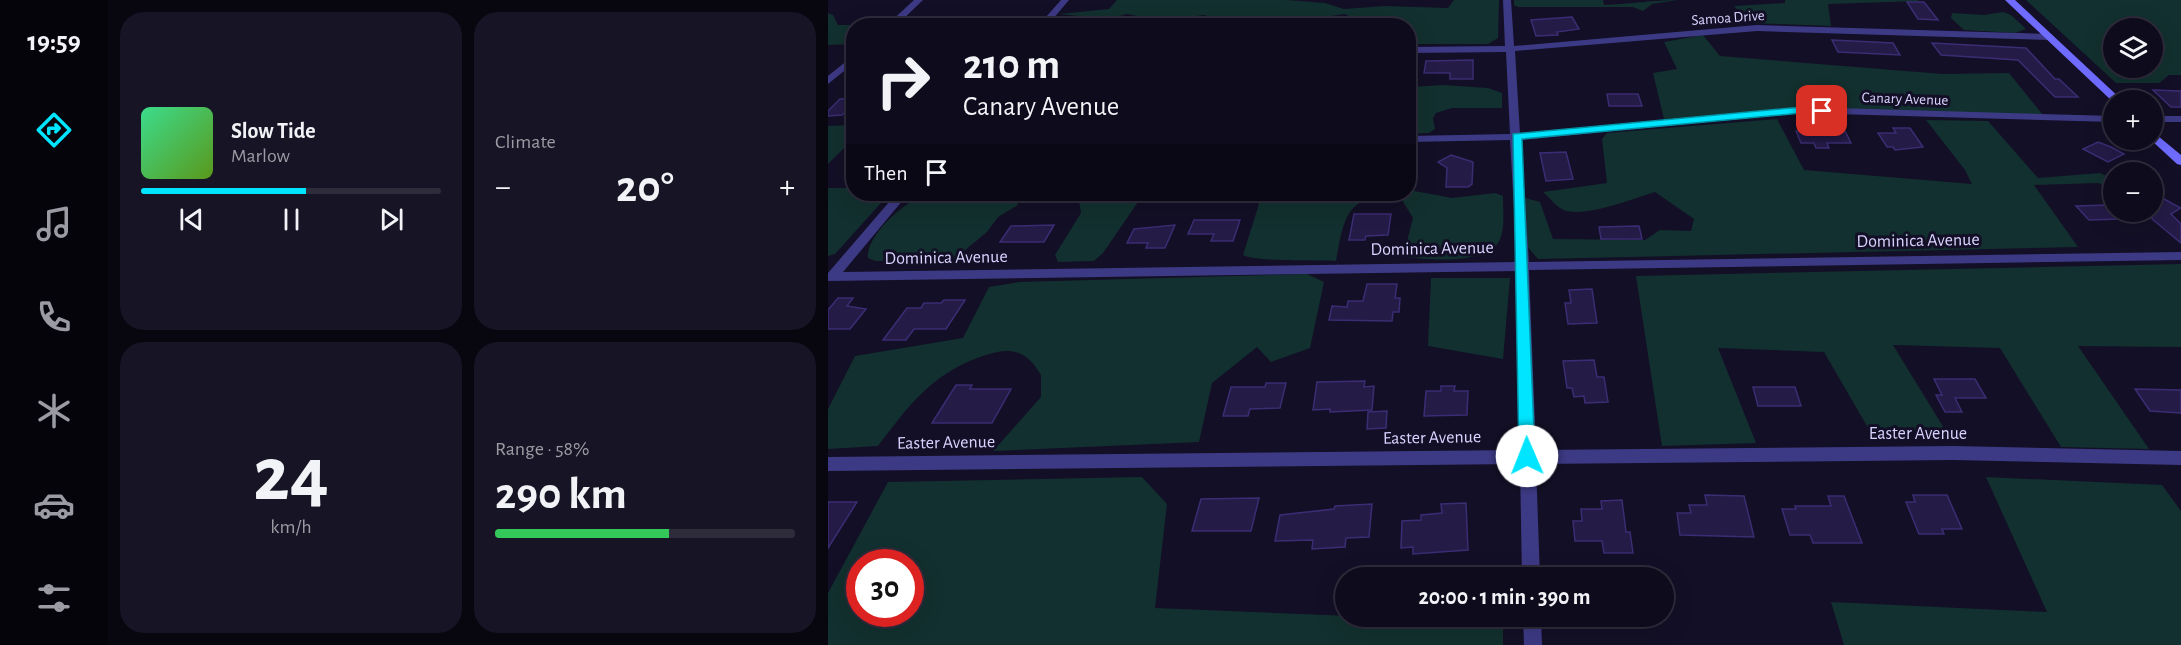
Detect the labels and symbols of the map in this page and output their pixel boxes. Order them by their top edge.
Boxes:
street label: Samoa Drive [1691,8,1765,28]
pin [1796,85,1847,136]
street label: Canary Avenue [1861,90,1949,108]
street label: Dominica Avenue [1856,231,1980,251]
street label: Dominica Avenue [1370,239,1494,259]
street label: Dominica Avenue [884,248,1008,268]
position arrow [1495,424,1559,488]
street label: Easter Avenue [1869,425,1967,443]
street label: Easter Avenue [1383,428,1481,448]
street label: Easter Avenue [897,433,995,453]
speed limit sign: 30 [846,549,924,627]

